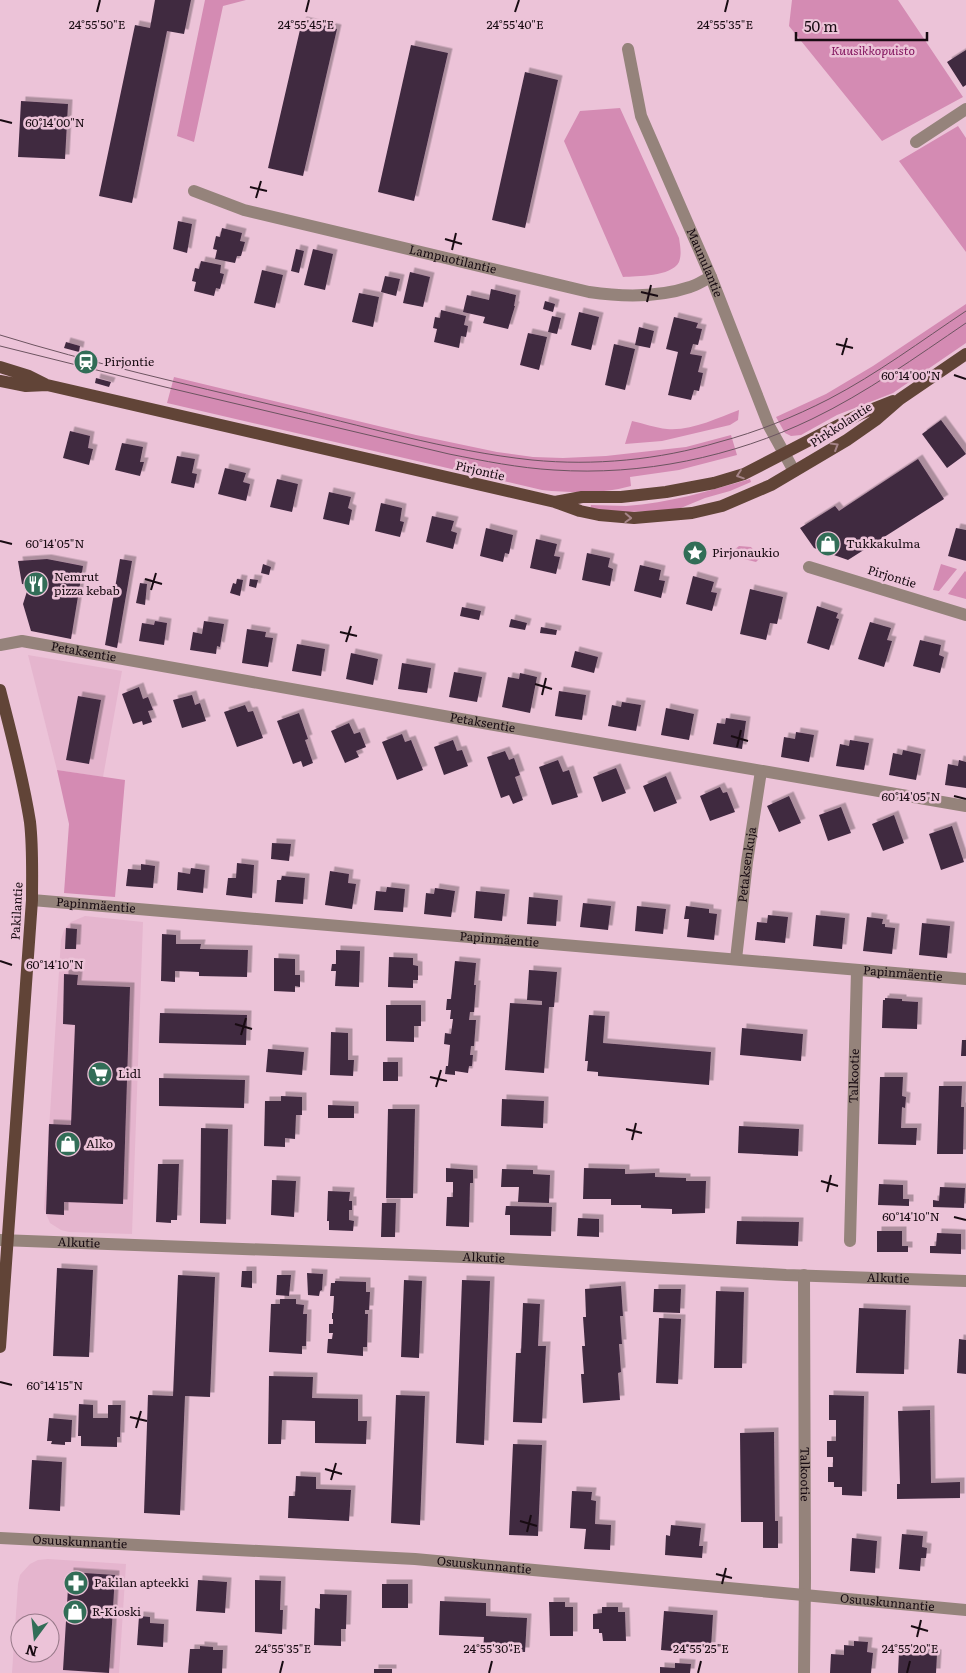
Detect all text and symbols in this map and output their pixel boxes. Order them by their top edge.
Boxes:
scale bar [796,10,927,42]
text: 50 m [804,14,838,37]
text: 24°55'50"E [69,15,126,33]
text: 24°55'45"E [278,15,335,33]
text: 24°55'40"E [486,15,544,33]
text: 24°55'35"E [697,15,753,33]
park label: Kuusikkopuisto [831,41,915,59]
text: 60°14'00"N [25,113,85,131]
street label: Maunulantie [683,225,728,300]
street label: Lampuotilantie [407,240,498,278]
station icon: Pirjontie [73,349,99,375]
place label: Pirjontie [104,352,154,370]
text: 60°14'00"N [881,366,941,384]
street label: Pirkkolantie [806,397,875,451]
one-way arrow [830,443,839,453]
street label: Pirjontie [454,456,507,484]
one-way arrow [736,469,744,479]
one-way arrow [624,512,632,523]
shop icon: Tukkakulma [815,531,841,557]
text: 60°14'05"N [26,534,84,552]
place label: Tukkakulma [846,534,921,552]
place icon: Pirjonaukio [682,540,708,566]
place label: Pirjonaukio [712,543,780,561]
street label: Pirjontie [866,560,919,592]
place label: Nemrut pizza kebab [54,567,120,599]
restaurant icon: Nemrut pizza kebab [23,571,49,597]
street label: Petaksentie [50,636,118,666]
street label: Petaksentie [449,707,517,736]
text: 60°14'05"N [882,787,940,805]
street label: Petaksenkuja [732,825,760,903]
street label: Pakilantie [5,882,27,940]
street label: Papinmäentie [55,892,136,917]
street label: Papinmäentie [459,926,540,951]
text: 60°14'10"N [26,955,84,973]
street label: Papinmäentie [863,960,943,985]
street label: Talkootie [844,1048,863,1104]
supermarket icon: Lidl [87,1061,113,1087]
place label: Lidl [118,1064,141,1082]
shop icon: Alko [55,1131,81,1157]
place label: Alko [86,1134,113,1152]
text: 60°14'10"N [882,1207,940,1225]
street label: Alkutie [57,1232,101,1252]
street label: Alkutie [462,1247,505,1267]
street label: Alkutie [867,1268,910,1287]
text: 60°14'15"N [27,1376,83,1394]
street label: Talkootie [797,1447,815,1501]
street label: Osuuskunnantie [32,1530,128,1552]
street label: Osuuskunnantie [436,1551,532,1578]
pharmacy icon: Pakilan apteekki [63,1570,89,1596]
place label: Pakilan apteekki [94,1573,189,1591]
street label: Osuuskunnantie [840,1588,936,1615]
shop icon: R-Kioski [62,1599,88,1625]
place label: R-Kioski [92,1602,141,1620]
north arrow [10,1613,60,1663]
text: 24°55'35"E [255,1639,311,1657]
text: 24°55'30"E [463,1639,521,1657]
text: 24°55'25"E [673,1639,729,1657]
text: 24°55'20"E [882,1639,939,1657]
text: N [23,1640,40,1663]

